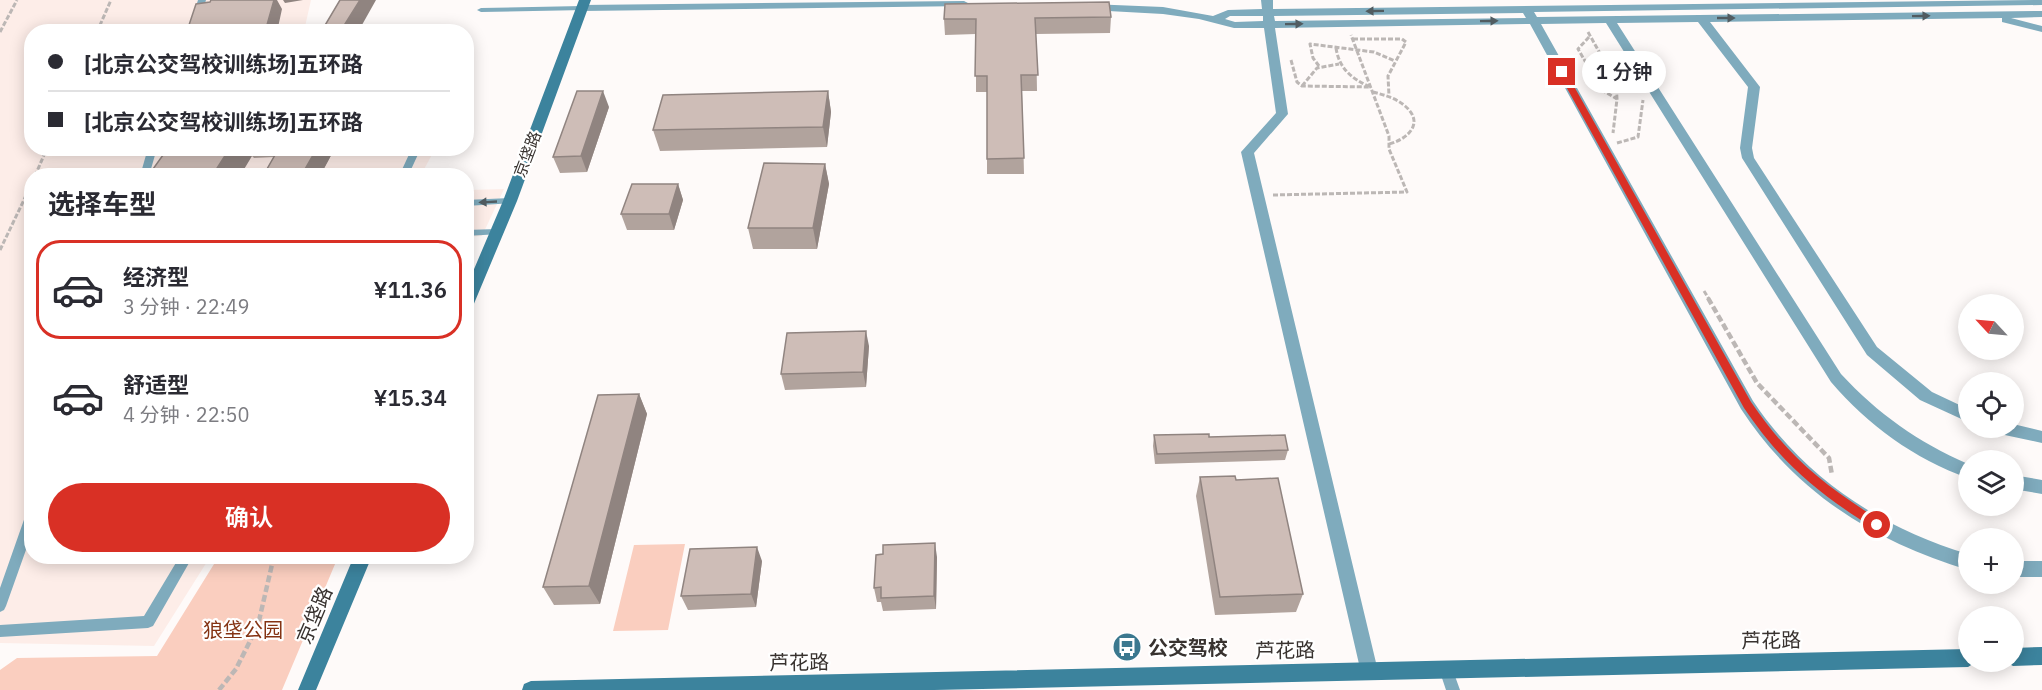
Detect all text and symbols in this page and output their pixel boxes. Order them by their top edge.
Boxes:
one-way arrow [1365,6,1384,16]
one-way arrow [1911,11,1930,20]
one-way arrow [1716,13,1735,23]
one-way arrow [1479,16,1498,26]
one-way arrow [1284,19,1303,29]
text: [北京公交驾校训练场]五环路 [84,49,363,78]
callout: 1 分钟 [1583,51,1667,93]
route end [1548,58,1575,85]
text: 1 分钟 [1596,58,1652,85]
text: [北京公交驾校训练场]五环路 [84,107,363,136]
street label: 京垡路 [509,128,545,180]
text: 选择车型 [48,186,156,221]
one-way arrow [479,197,498,206]
text: 经济型 [123,262,189,291]
icon: car [51,263,105,317]
text: ¥11.36 [374,275,447,304]
text: 3 分钟 · 22:49 [123,293,250,320]
north arrow [1958,294,2024,360]
map controls [1958,294,2024,672]
text: 舒适型 [123,370,189,399]
icon: car [51,371,105,425]
button: locate [1958,372,2024,438]
text: ¥15.34 [374,383,447,412]
text: 4 分钟 · 22:50 [123,401,250,428]
button: layers [1958,450,2024,516]
button: 确认 [48,483,450,552]
route start [1863,511,1890,538]
button: + [1958,528,2024,594]
street label: 京垡路 [290,582,338,648]
button: − [1958,606,2024,672]
park label: 狼垡公园 [203,616,283,643]
street label: 芦花路 [1741,626,1801,654]
bus stop icon: 公交驾校 [1111,631,1143,663]
place label: 公交驾校 [1148,634,1228,661]
street label: 芦花路 [1255,636,1315,664]
street label: 芦花路 [769,648,829,676]

